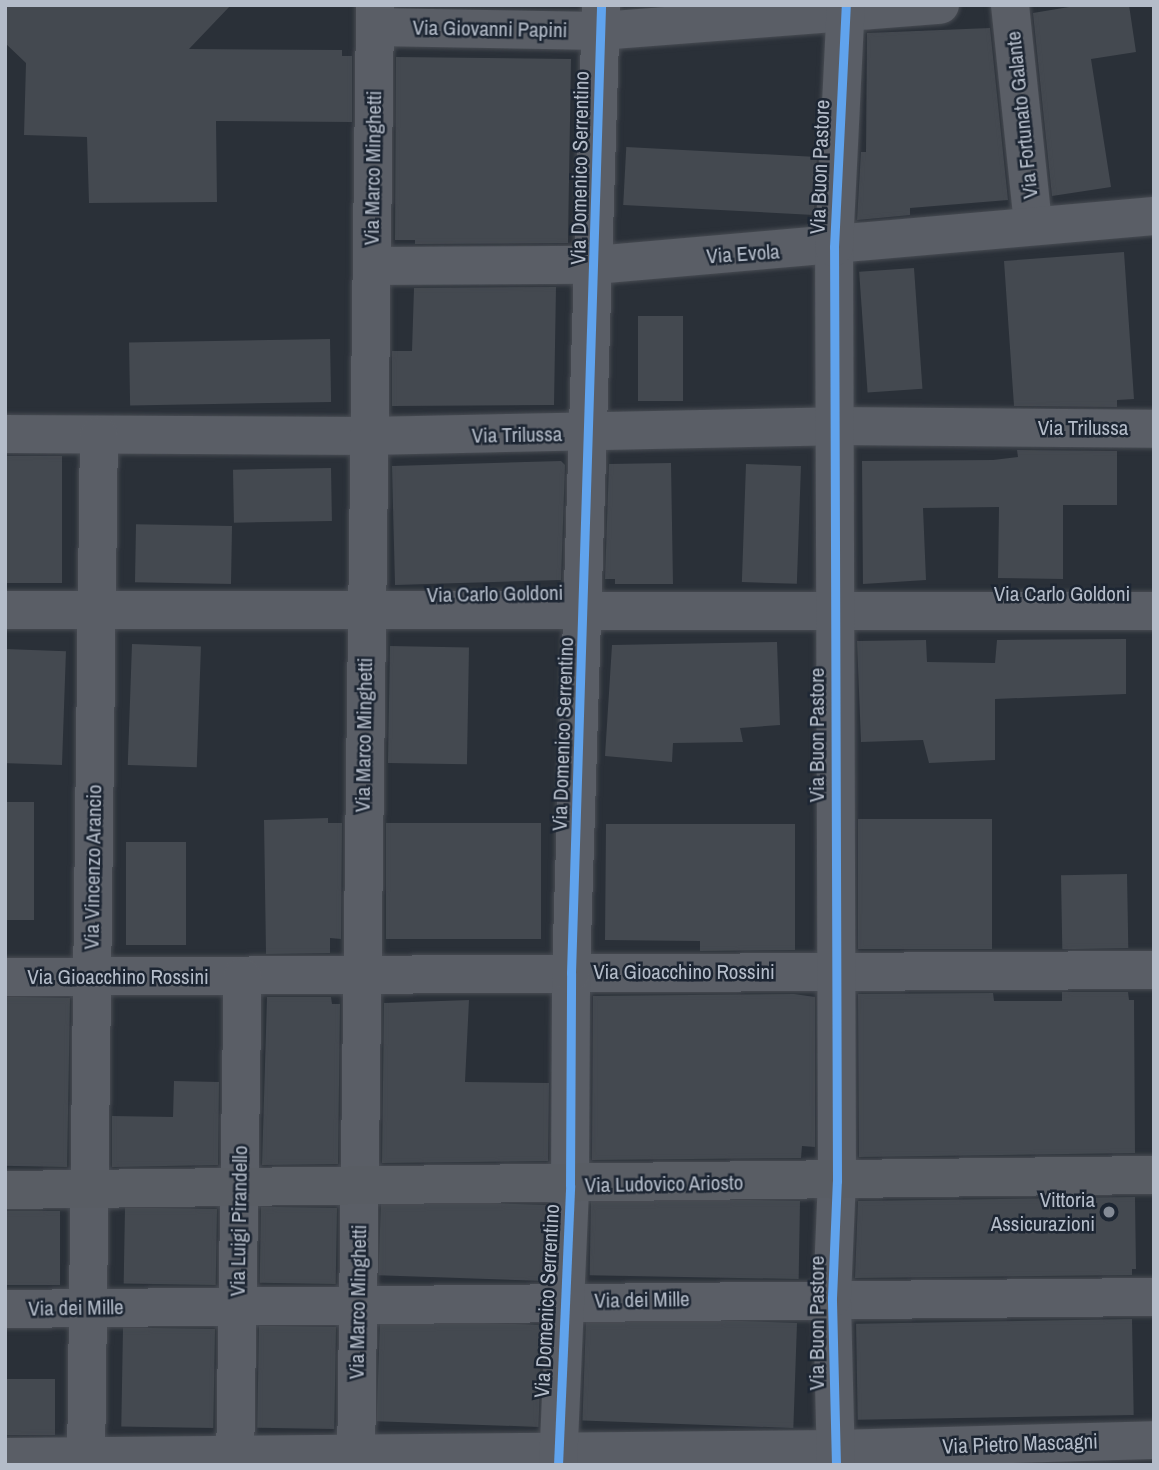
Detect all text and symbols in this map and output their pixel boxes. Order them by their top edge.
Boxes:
street label: Via Giovanni Papini [412,15,568,43]
street label: Via Fortunato Galante [1001,30,1043,200]
street label: Via Domenico Serrentino [566,71,594,265]
street label: Via Marco Minghetti [359,90,387,246]
street label: Via Buon Pastore [805,99,835,235]
street label: Via Evola [706,239,780,269]
street label: Via Trilussa [1038,415,1128,441]
street label: Via Trilussa [471,422,563,448]
street label: Via Carlo Goldoni [426,580,564,608]
street label: Via Carlo Goldoni [994,581,1130,607]
street label: Via Domenico Serrentino [547,637,579,831]
street label: Via Marco Minghetti [350,657,378,813]
street label: Via Buon Pastore [804,668,830,802]
street label: Via Vincenzo Arancio [79,784,107,950]
street label: Via Gioacchino Rossini [593,959,775,985]
street label: Via Gioacchino Rossini [27,964,209,990]
street label: Via Luigi Pirandello [225,1145,253,1297]
street label: Via Ludovico Ariosto [584,1170,744,1198]
place label: Vittoria Assicurazioni [991,1187,1095,1237]
street label: Via Domenico Serrentino [529,1203,565,1399]
marker: Vittoria Assicurazioni [1101,1204,1117,1220]
street label: Via Marco Minghetti [344,1224,372,1380]
street label: Via Buon Pastore [804,1256,830,1390]
street label: Via dei Mille [594,1287,690,1313]
street label: Via dei Mille [28,1295,124,1321]
street label: Via Pietro Mascagni [942,1429,1098,1459]

